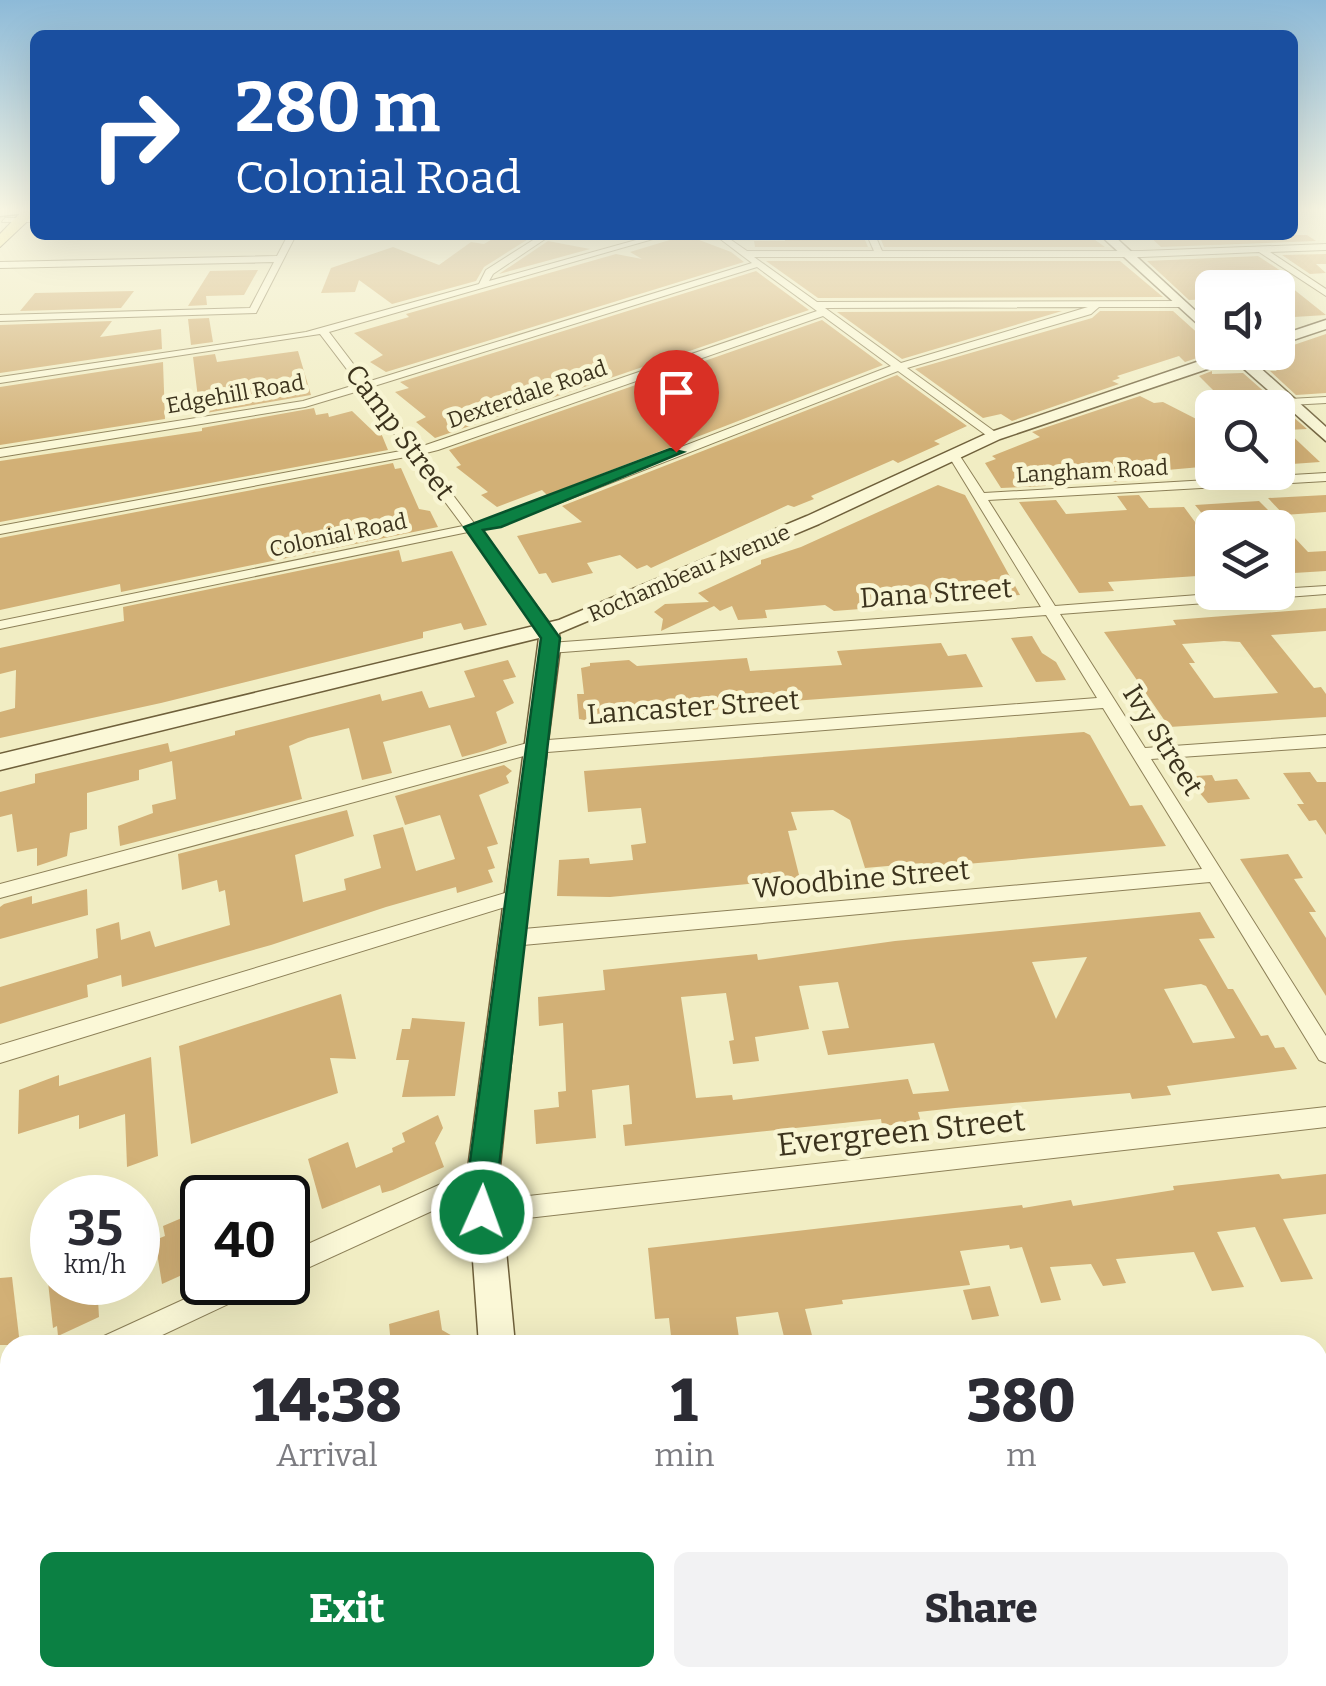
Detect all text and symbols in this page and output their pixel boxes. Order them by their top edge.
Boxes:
text: 280 m [235,66,440,150]
icon: right [70,70,200,200]
text: Colonial Road [235,151,521,205]
map controls [1195,270,1295,610]
button: sound [1195,270,1295,370]
pin [634,350,719,453]
street label: Dexterdale Road [444,354,610,434]
street label: Camp Street [338,358,462,506]
icon: arrive [649,365,704,420]
street label: Edgehill Road [164,369,306,419]
button: search [1195,390,1295,490]
street label: Langham Road [1015,454,1169,488]
street label: Colonial Road [267,507,409,563]
button: layers [1195,510,1295,610]
street label: Rochambeau Avenue [584,518,794,628]
street label: Dana Street [859,571,1013,615]
street label: Ivy Street [1116,679,1210,801]
street label: Lancaster Street [586,683,800,731]
street label: Woodbine Street [751,853,971,905]
street label: Evergreen Street [775,1100,1027,1164]
position arrow [430,1160,534,1264]
speed limit sign: 40 [180,1175,310,1305]
text: 35 [67,1198,123,1258]
text: km/h [64,1250,126,1280]
text: 14:38 [252,1365,402,1437]
text: 1 [671,1365,698,1437]
text: 380 [967,1365,1076,1437]
text: Arrival [276,1436,378,1474]
text: min [654,1436,714,1474]
text: m [1006,1436,1036,1474]
button: Exit [40,1552,654,1667]
button: Share [674,1552,1288,1667]

